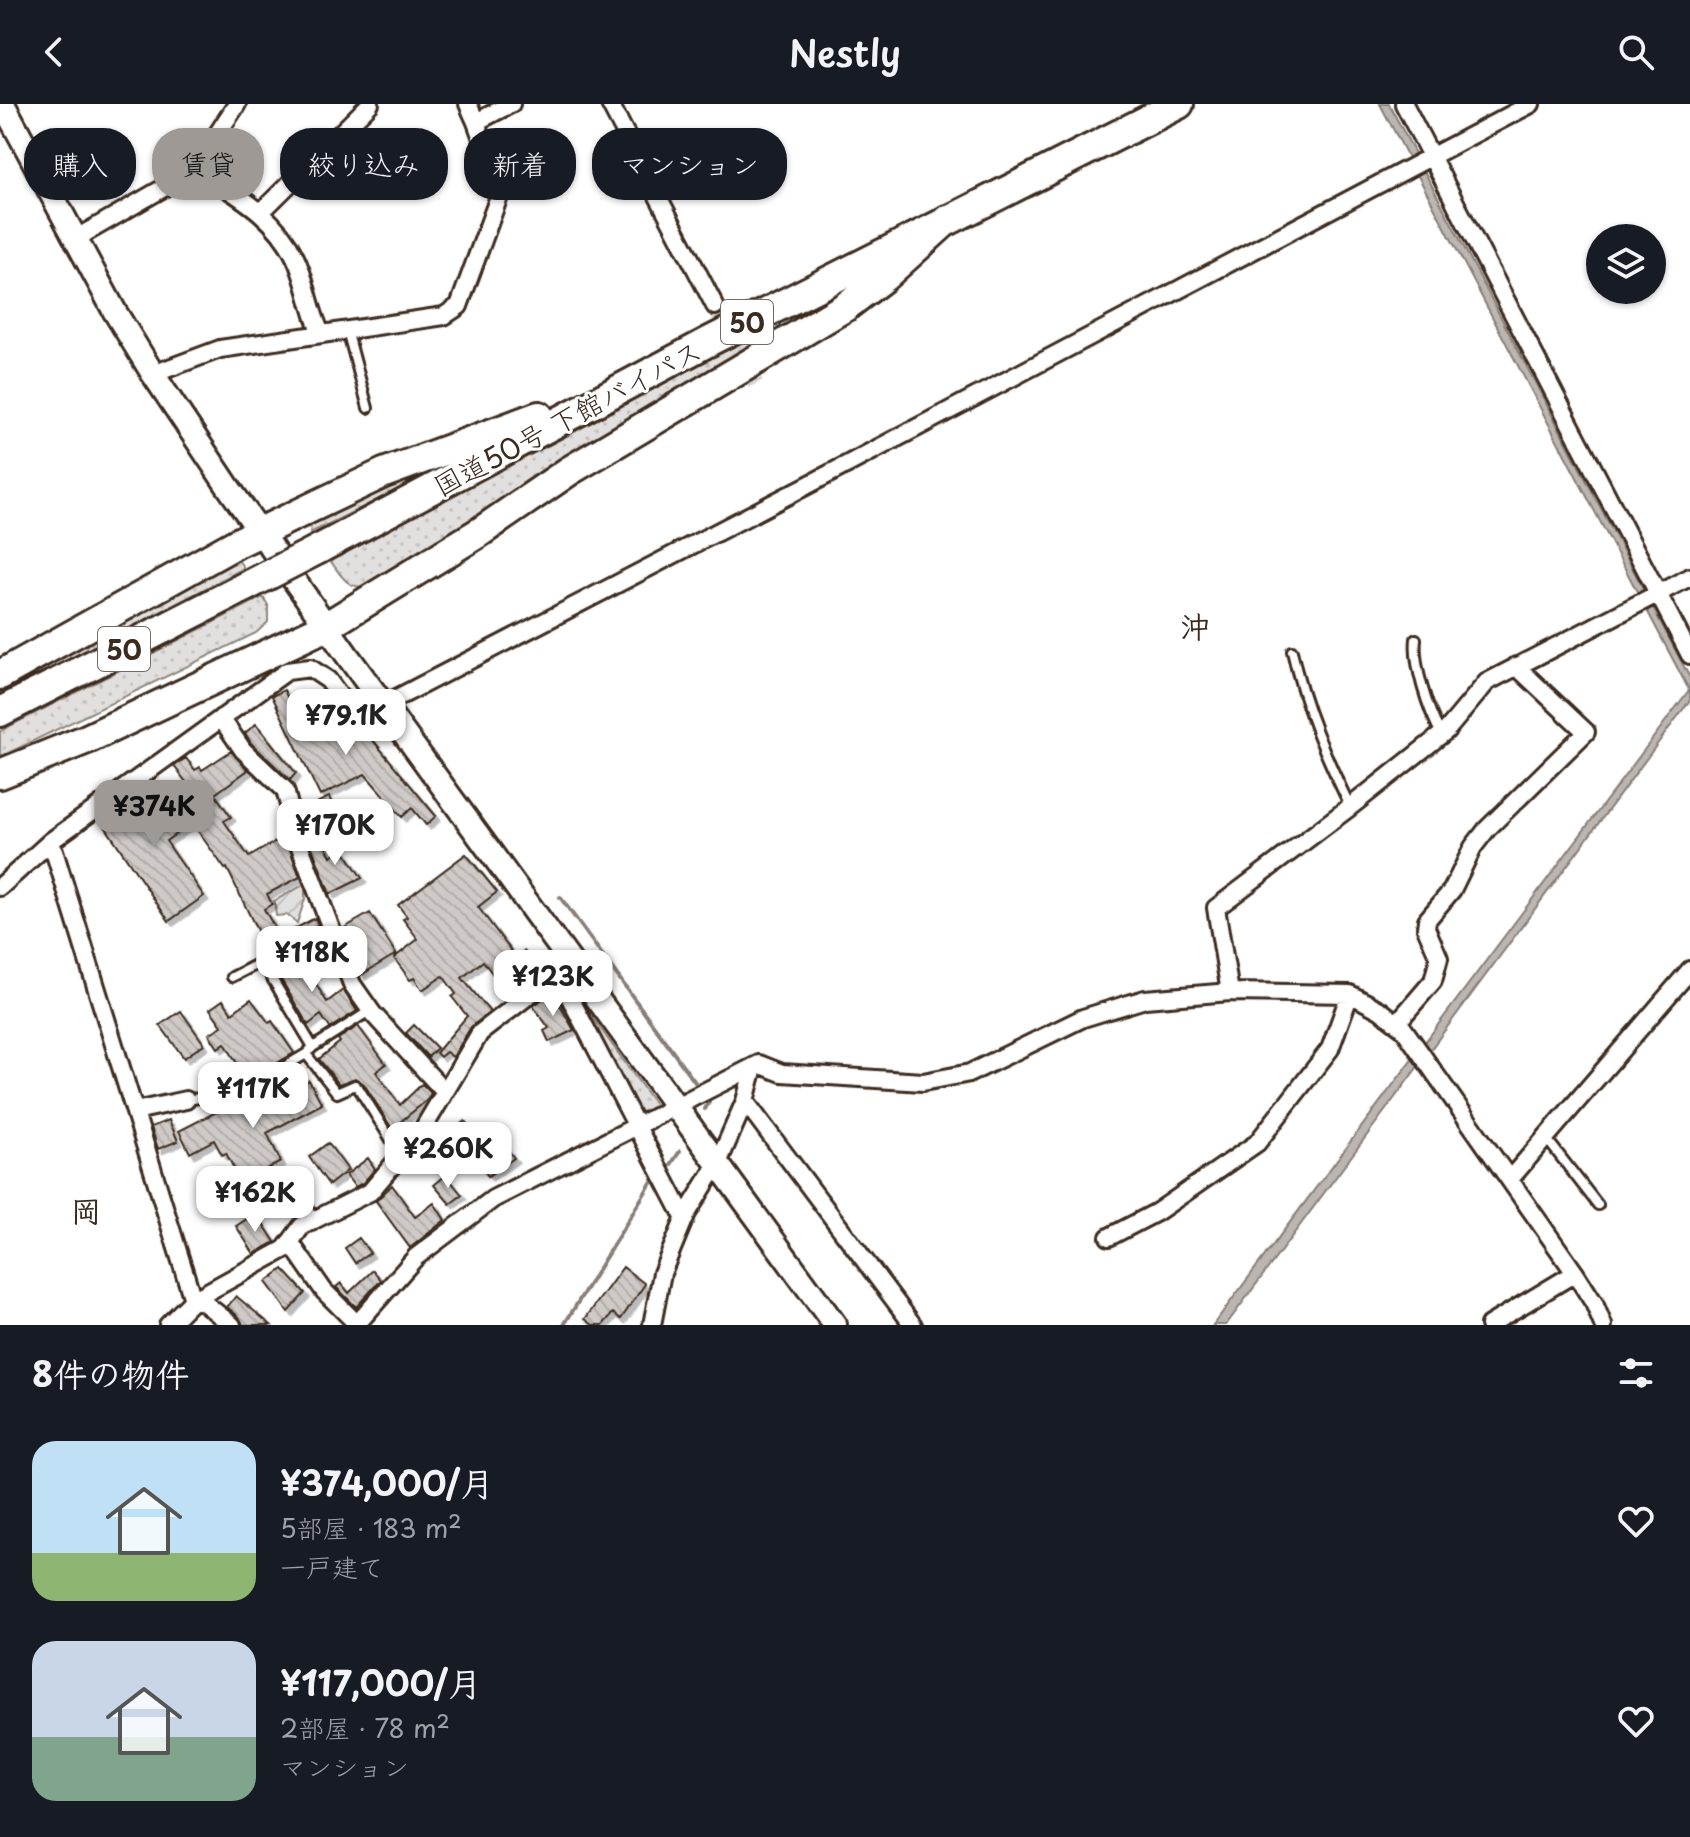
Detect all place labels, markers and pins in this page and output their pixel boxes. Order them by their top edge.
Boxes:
pin: ¥79.1K [281,689,411,757]
pin: ¥374K [98,780,210,848]
pin: ¥170K [279,799,391,867]
pin: ¥118K [256,926,368,994]
pin: ¥123K [497,950,609,1018]
pin: ¥117K [197,1062,309,1130]
pin: ¥260K [392,1122,504,1190]
pin: ¥162K [199,1166,311,1234]

